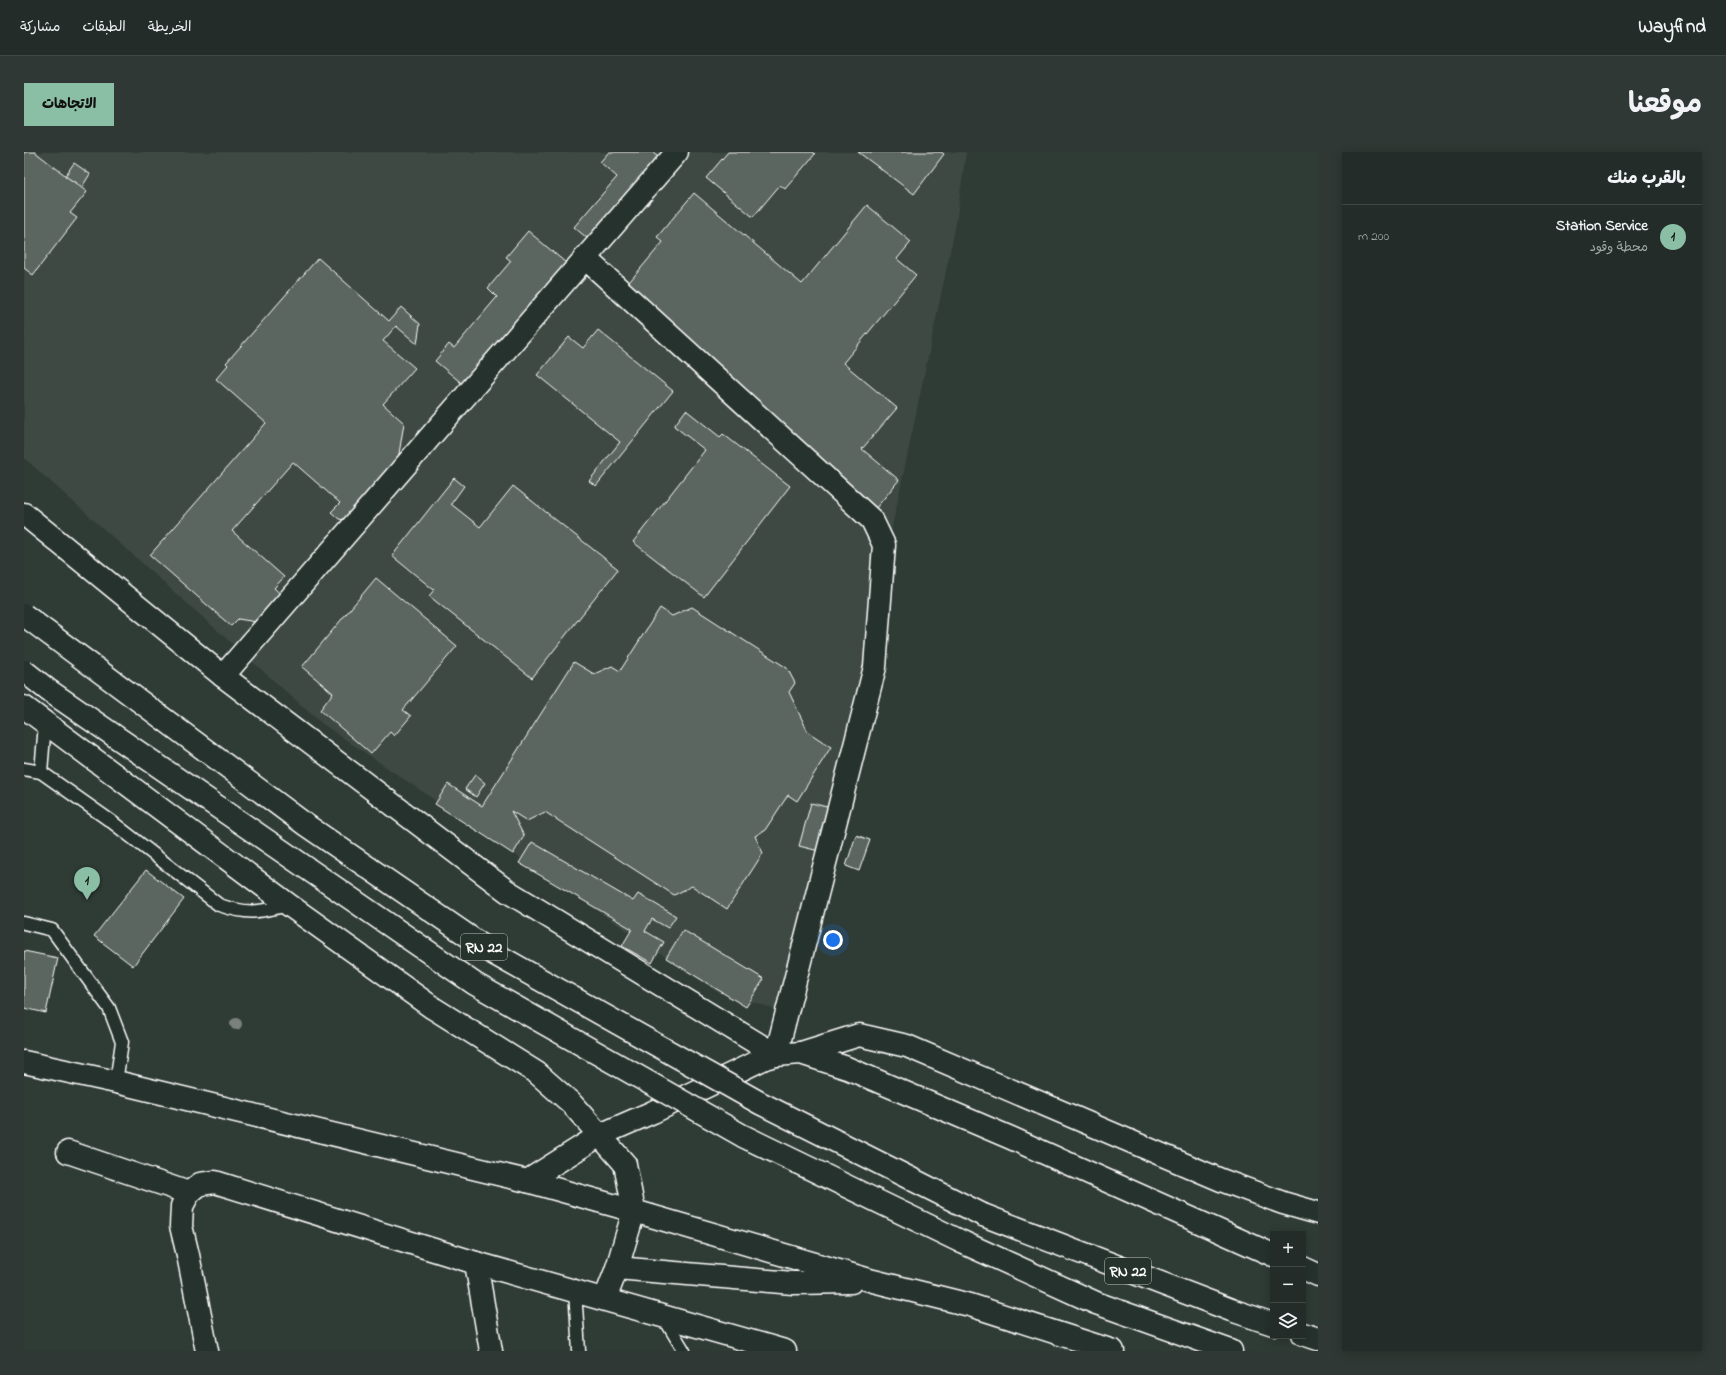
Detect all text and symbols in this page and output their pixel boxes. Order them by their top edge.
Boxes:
text: Wayfind [1638,14,1706,41]
text: مشاركة [20,17,60,38]
text: الطبقات [82,17,126,38]
text: الخريطة [148,17,191,38]
button: الاتجاهات [24,83,114,126]
text: موقعنا [1628,85,1702,126]
text: بالقرب منك [1607,166,1686,191]
text: Station Service [1556,215,1648,237]
text: 200 m [1358,227,1389,246]
text: 1 [1671,227,1675,246]
text: محطة وقود [1590,238,1648,257]
pin: 1 [74,867,100,900]
your location [823,930,843,950]
road number: RN 22 [461,934,507,960]
map controls [1270,1231,1306,1339]
button: + [1270,1231,1306,1267]
road number: RN 22 [1105,1258,1151,1284]
button: − [1270,1267,1306,1303]
button: layers [1270,1303,1306,1339]

